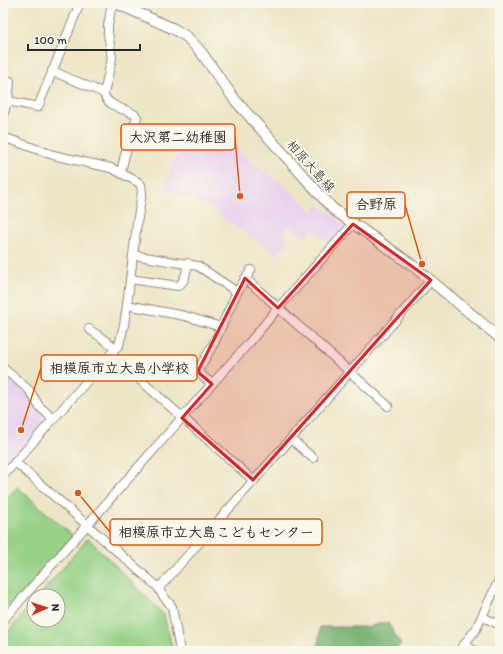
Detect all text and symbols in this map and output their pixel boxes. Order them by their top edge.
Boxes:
scale bar [28,26,140,52]
text: 100 m [34,33,67,47]
callout: 大沢第二幼稚園 [121,124,235,150]
text: 大沢第二幼稚園 [129,129,227,146]
street label: 相原大島線 [284,137,339,196]
callout: 合野原 [347,192,405,218]
text: 合野原 [355,196,397,213]
callout: 相模原市立大島小学校 [41,355,197,381]
text: 相模原市立大島小学校 [49,360,189,377]
callout: 相模原市立大島こどもセンター [110,519,322,545]
text: 相模原市立大島こどもセンター [118,524,314,541]
north arrow [26,588,66,628]
text: N [49,603,62,612]

